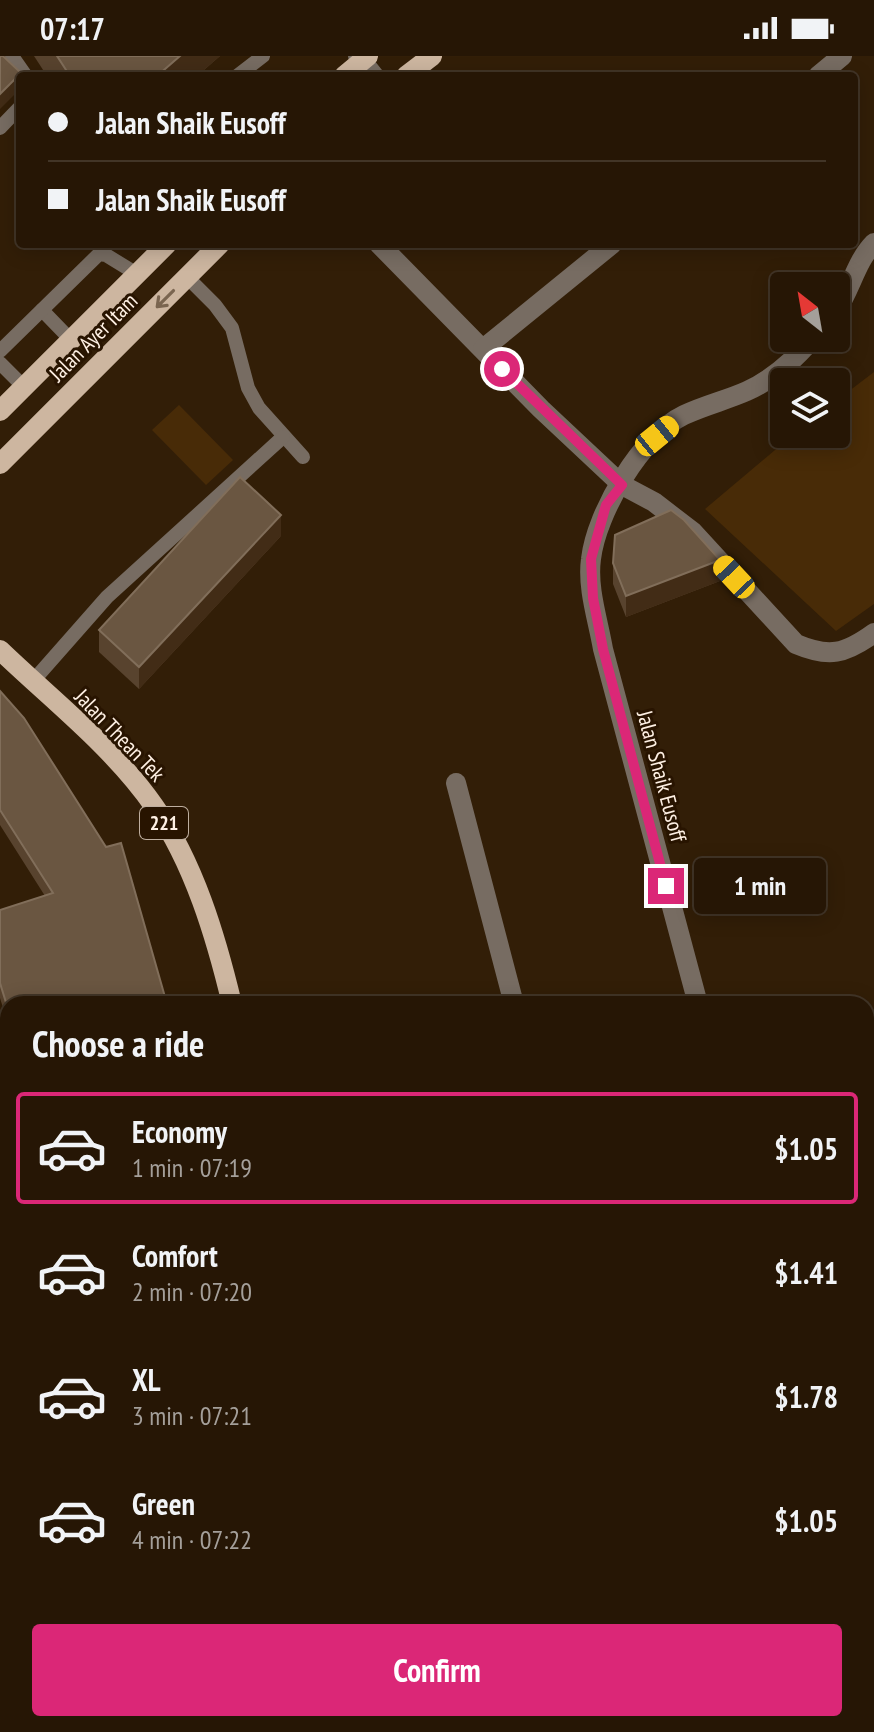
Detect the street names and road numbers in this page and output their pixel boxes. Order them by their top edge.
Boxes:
street label: Jalan Ayer Itam [42,287,143,388]
street label: Jalan Thean Tek [68,682,171,788]
street label: Jalan Shaik Eusoff [631,706,693,846]
road number: 221 [140,807,188,839]

